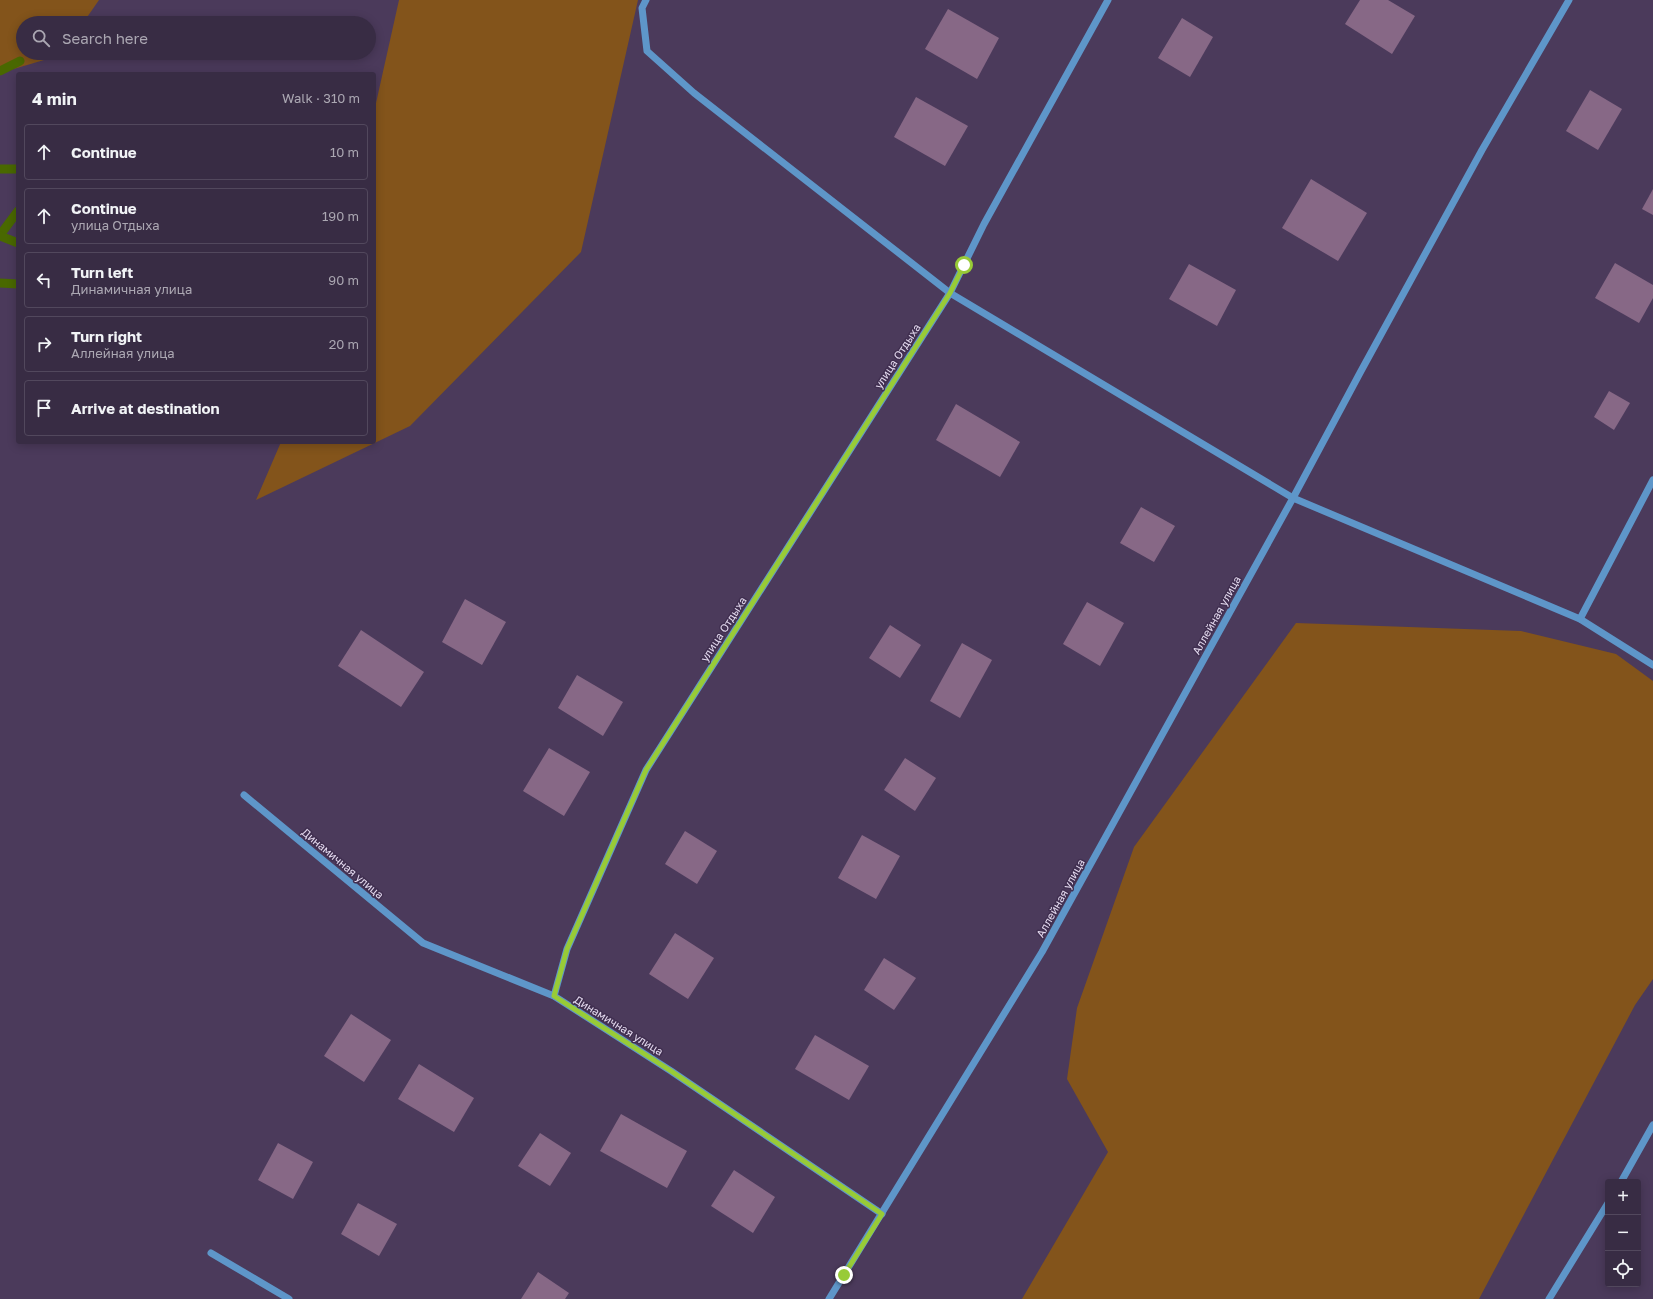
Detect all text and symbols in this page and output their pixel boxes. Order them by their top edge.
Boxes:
search box [16,16,376,60]
icon: search [30,27,52,49]
text: Search here [62,29,148,47]
text: 4 min [32,88,77,109]
text: Walk · 310 m [282,90,360,106]
icon: ahead [33,141,55,163]
text: Continue [71,143,137,161]
text: 10 m [330,144,359,160]
text: Continue [71,199,137,217]
icon: ahead [33,205,55,227]
text: 190 m [322,208,359,224]
text: улица Отдыха [71,217,160,233]
route start [955,256,973,274]
text: Turn left [71,263,133,281]
icon: left [33,269,55,291]
text: 90 m [328,272,359,288]
text: Динамичная улица [71,281,192,297]
street label: улица Отдыха [871,321,923,391]
text: Turn right [71,327,142,345]
icon: right [33,333,55,355]
text: 20 m [329,336,359,352]
text: Аллейная улица [71,345,175,361]
icon: arrive [33,397,55,419]
text: Arrive at destination [71,399,220,417]
street label: Аллейная улица [1189,573,1243,657]
street label: улица Отдыха [697,594,749,664]
street label: Динамичная улица [300,825,386,901]
street label: Аллейная улица [1033,856,1087,940]
street label: Динамичная улица [572,992,666,1058]
map controls [1605,1179,1641,1287]
button: + [1605,1179,1641,1215]
button: − [1605,1215,1641,1251]
button: locate [1605,1251,1641,1287]
route end [835,1266,853,1284]

